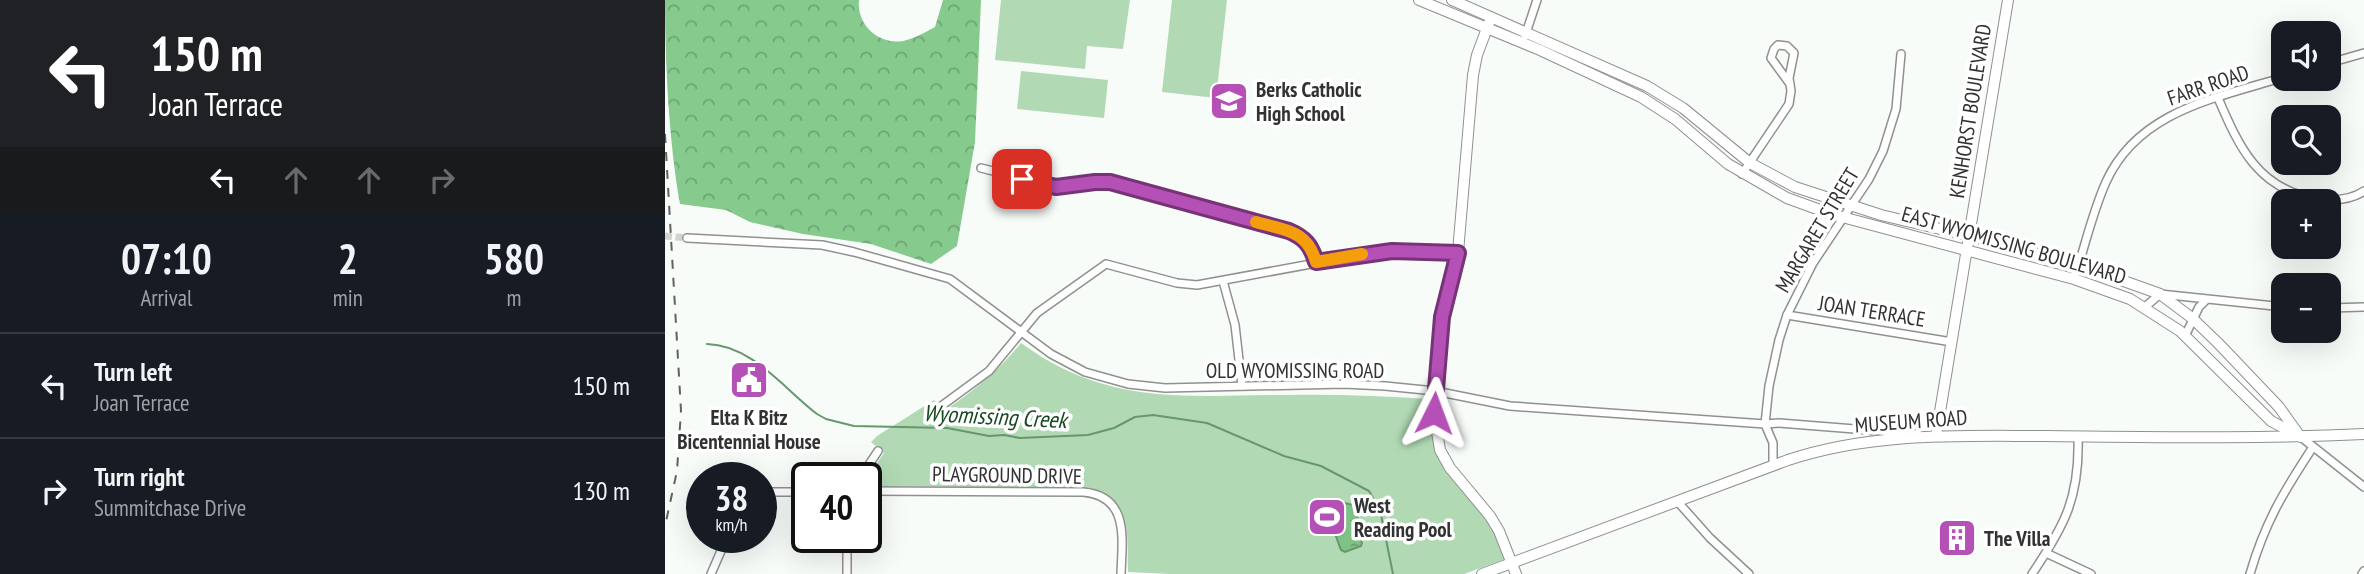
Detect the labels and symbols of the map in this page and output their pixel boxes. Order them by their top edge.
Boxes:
street label: KENHORST BOULEVARD [1943,22,1997,200]
street label: FARR ROAD [2164,58,2252,112]
place label: Berks Catholic High School [1256,76,1362,127]
school or university icon: Berks Catholic High School [1208,80,1250,122]
pin [992,149,1052,209]
street label: MARGARET STREET [1769,162,1865,297]
street label: EAST WYOMISSING BOULEVARD [1899,200,2129,290]
street label: JOAN TERRACE [1816,289,1927,333]
street label: OLD WYOMISSING ROAD [1206,357,1384,384]
public building icon: Elta K Bitz Bicentennial House [728,359,770,401]
position arrow [1397,376,1471,450]
water label: Wyomissing Creek [923,398,1070,434]
place label: Elta K Bitz Bicentennial House [677,404,821,455]
street label: MUSEUM ROAD [1854,404,1968,438]
street label: PLAYGROUND DRIVE [932,460,1082,490]
speed limit sign: 40 [791,462,882,553]
place label: West Reading Pool [1353,492,1453,543]
sports icon: West Reading Pool [1306,496,1348,538]
building icon: The Villa [1936,517,1978,559]
place label: The Villa [1984,525,2051,552]

